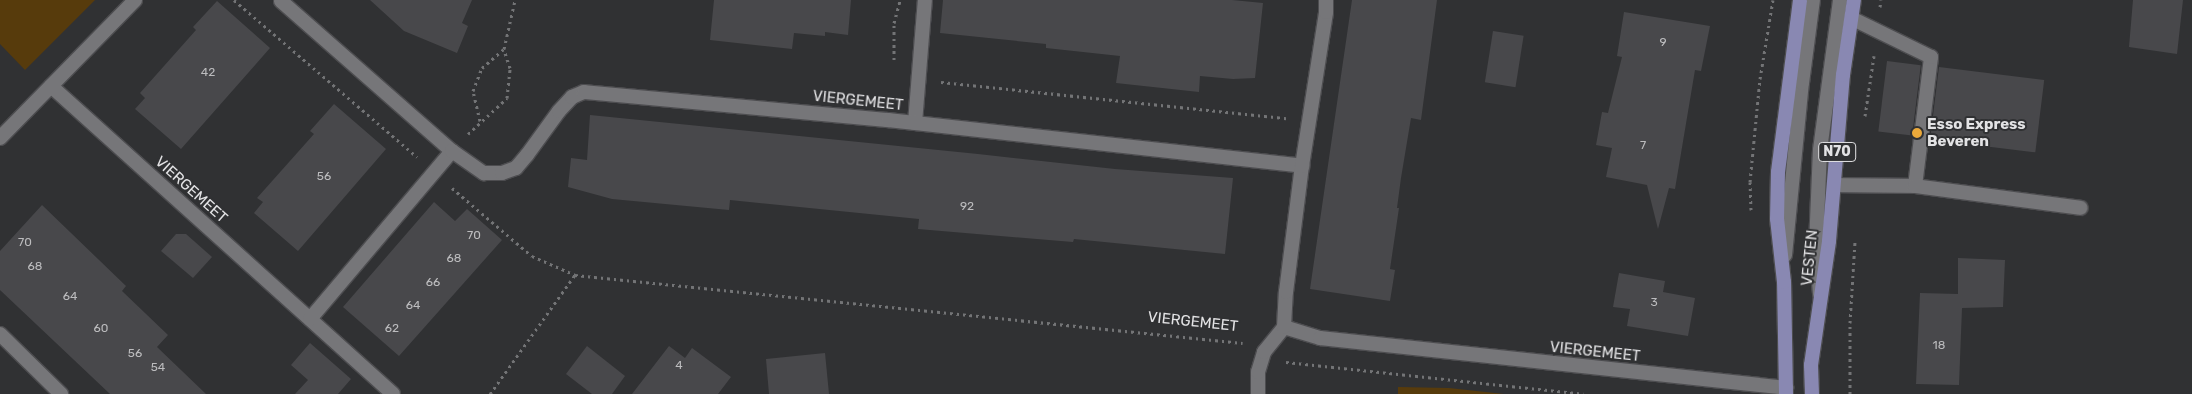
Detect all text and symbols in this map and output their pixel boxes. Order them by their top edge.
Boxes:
house number: 9 [1659,36,1667,50]
house number: 42 [201,66,215,80]
street label: VIERGEMEET [812,87,904,115]
place label: Esso Express Beveren [1927,115,2026,150]
marker: Esso Express Beveren [1911,127,1923,139]
house number: 7 [1640,139,1646,153]
road number: N70 [1817,140,1857,163]
street label: VIERGEMEET [151,153,231,227]
house number: 56 [317,170,331,184]
house number: 92 [960,200,974,214]
house number: 70 [467,229,481,243]
street label: VESTEN [1798,229,1822,287]
house number: 70 [18,236,32,250]
house number: 68 [447,252,461,266]
house number: 68 [28,260,42,274]
house number: 66 [426,276,440,290]
house number: 64 [63,290,77,304]
house number: 3 [1650,296,1658,310]
house number: 64 [406,299,420,313]
street label: VIERGEMEET [1147,308,1239,336]
house number: 60 [94,322,108,336]
house number: 62 [385,322,399,336]
street label: VIERGEMEET [1549,338,1641,366]
house number: 18 [1933,339,1945,353]
house number: 56 [128,347,142,361]
house number: 4 [675,359,683,373]
house number: 54 [151,361,165,375]

